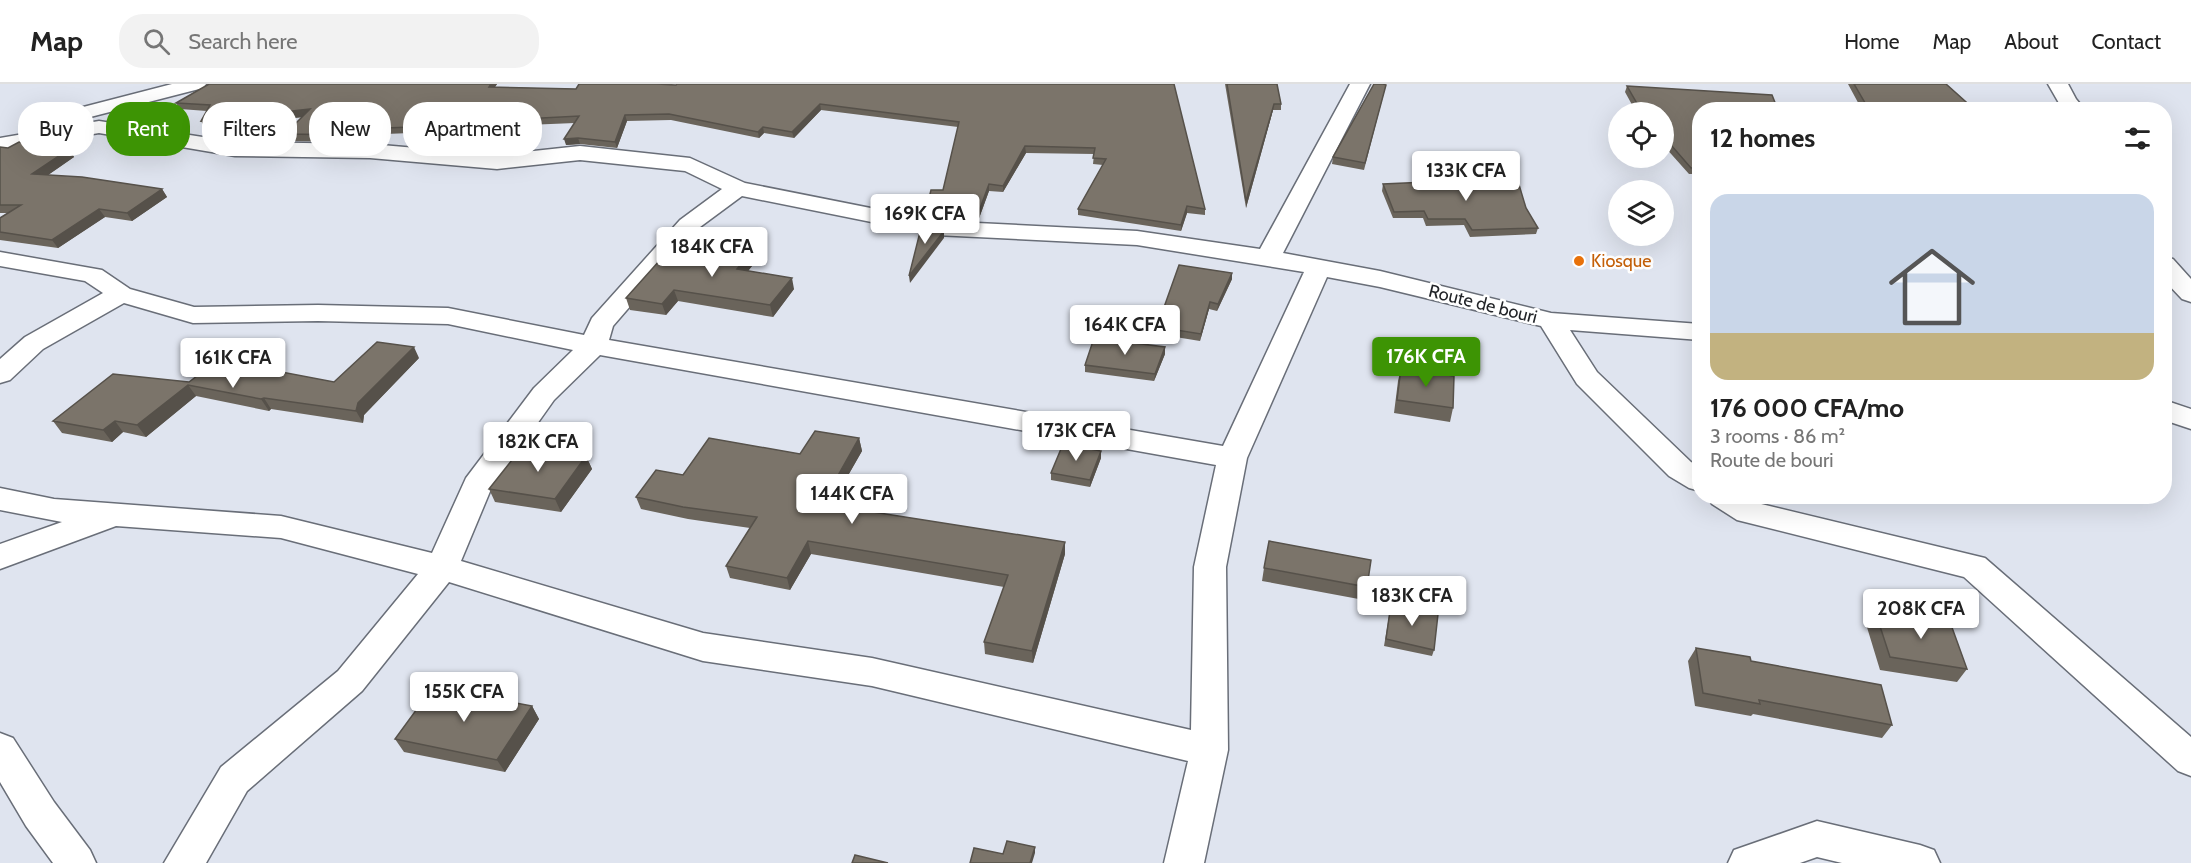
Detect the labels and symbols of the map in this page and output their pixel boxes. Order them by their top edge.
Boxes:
pin: 133K CFA [1404,151,1528,202]
pin: 169K CFA [863,194,987,245]
pin: 184K CFA [650,227,774,278]
place label: Kiosque [1591,250,1651,272]
marker: Kiosque [1572,254,1586,268]
street label: Route de bouri [1426,280,1540,328]
pin: 164K CFA [1063,305,1187,356]
pin: 176K CFA [1364,337,1488,388]
pin: 161K CFA [171,338,295,389]
pin: 173K CFA [1014,411,1138,462]
pin: 182K CFA [476,422,600,473]
pin: 144K CFA [790,474,914,525]
pin: 183K CFA [1350,576,1474,627]
pin: 208K CFA [1859,589,1983,640]
pin: 155K CFA [402,672,526,723]

